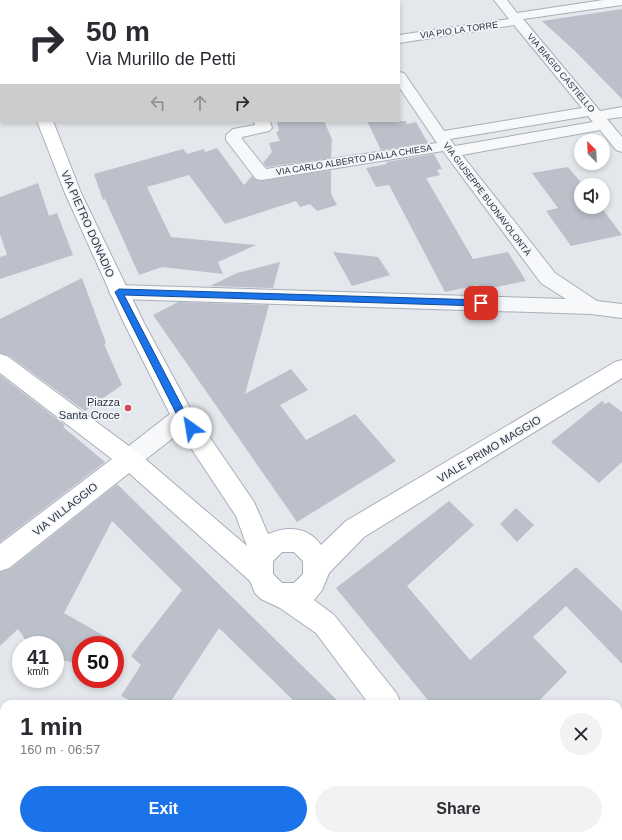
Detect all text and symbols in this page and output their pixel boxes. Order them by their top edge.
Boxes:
icon: right [20,16,72,68]
text: 50 m [86,16,150,47]
street label: VIA PIO LA TORRE [419,20,499,40]
street label: VIA BIAGIO CASTIELLO [525,32,597,114]
text: Via Murillo de Petti [86,49,236,69]
icon: left [147,92,169,114]
icon: ahead [189,92,211,114]
icon: right [231,92,253,114]
north arrow [574,134,610,170]
map controls [574,134,610,214]
street label: VIA GIUSEPPE BUONAVOLONTÀ [441,140,533,258]
street label: VIA CARLO ALBERTO DALLA CHIESA [275,143,433,177]
street label: VIA PIETRO DONADIO [59,169,117,280]
button: sound [574,178,610,214]
pin [464,286,498,320]
icon: arrive [470,292,492,314]
place label: Piazza Santa Croce [59,396,121,421]
marker: Piazza Santa Croce [123,403,133,413]
position arrow [170,407,212,449]
street label: VIALE PRIMO MAGGIO [435,413,543,485]
street label: VIA VILLAGGIO [30,480,100,538]
speed limit sign: 50 [72,636,124,688]
text: 41 [27,646,49,668]
text: km/h [27,666,49,677]
text: 1 min [20,713,83,740]
button: close [560,713,602,755]
text: 160 m · 06:57 [20,742,100,757]
button: Exit [20,786,307,832]
button: Share [315,786,602,832]

